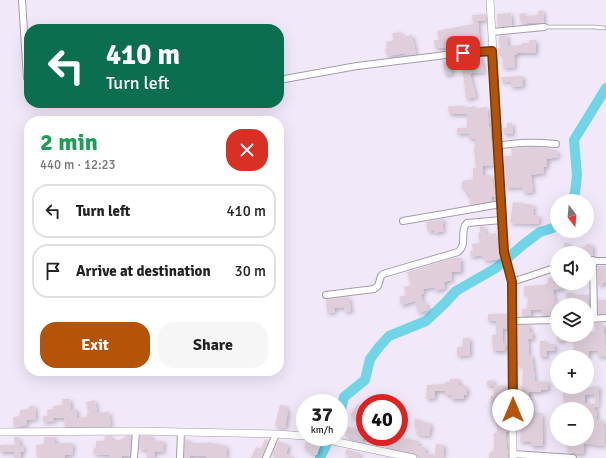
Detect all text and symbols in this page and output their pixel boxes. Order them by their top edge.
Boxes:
pin [446,36,480,70]
text: 410 m [106,38,180,72]
icon: left [40,40,92,92]
icon: arrive [452,42,474,64]
text: Turn left [106,72,169,94]
text: 2 min [40,127,98,157]
button: close [226,129,268,171]
text: 440 m · 12:23 [40,157,116,173]
north arrow [550,194,594,238]
map controls [550,194,594,446]
icon: left [42,200,64,222]
text: Turn left [76,202,130,220]
text: 410 m [226,202,266,220]
button: sound [550,246,594,290]
icon: arrive [42,260,64,282]
text: Arrive at destination [76,262,211,280]
text: 30 m [235,262,266,280]
button: layers [550,298,594,342]
button: Exit [40,322,150,368]
button: Share [158,322,268,368]
button: + [550,350,594,394]
position arrow [492,389,534,431]
speed limit sign: 40 [356,394,408,446]
text: 37 [311,402,333,427]
button: − [550,402,594,446]
text: km/h [311,424,333,436]

